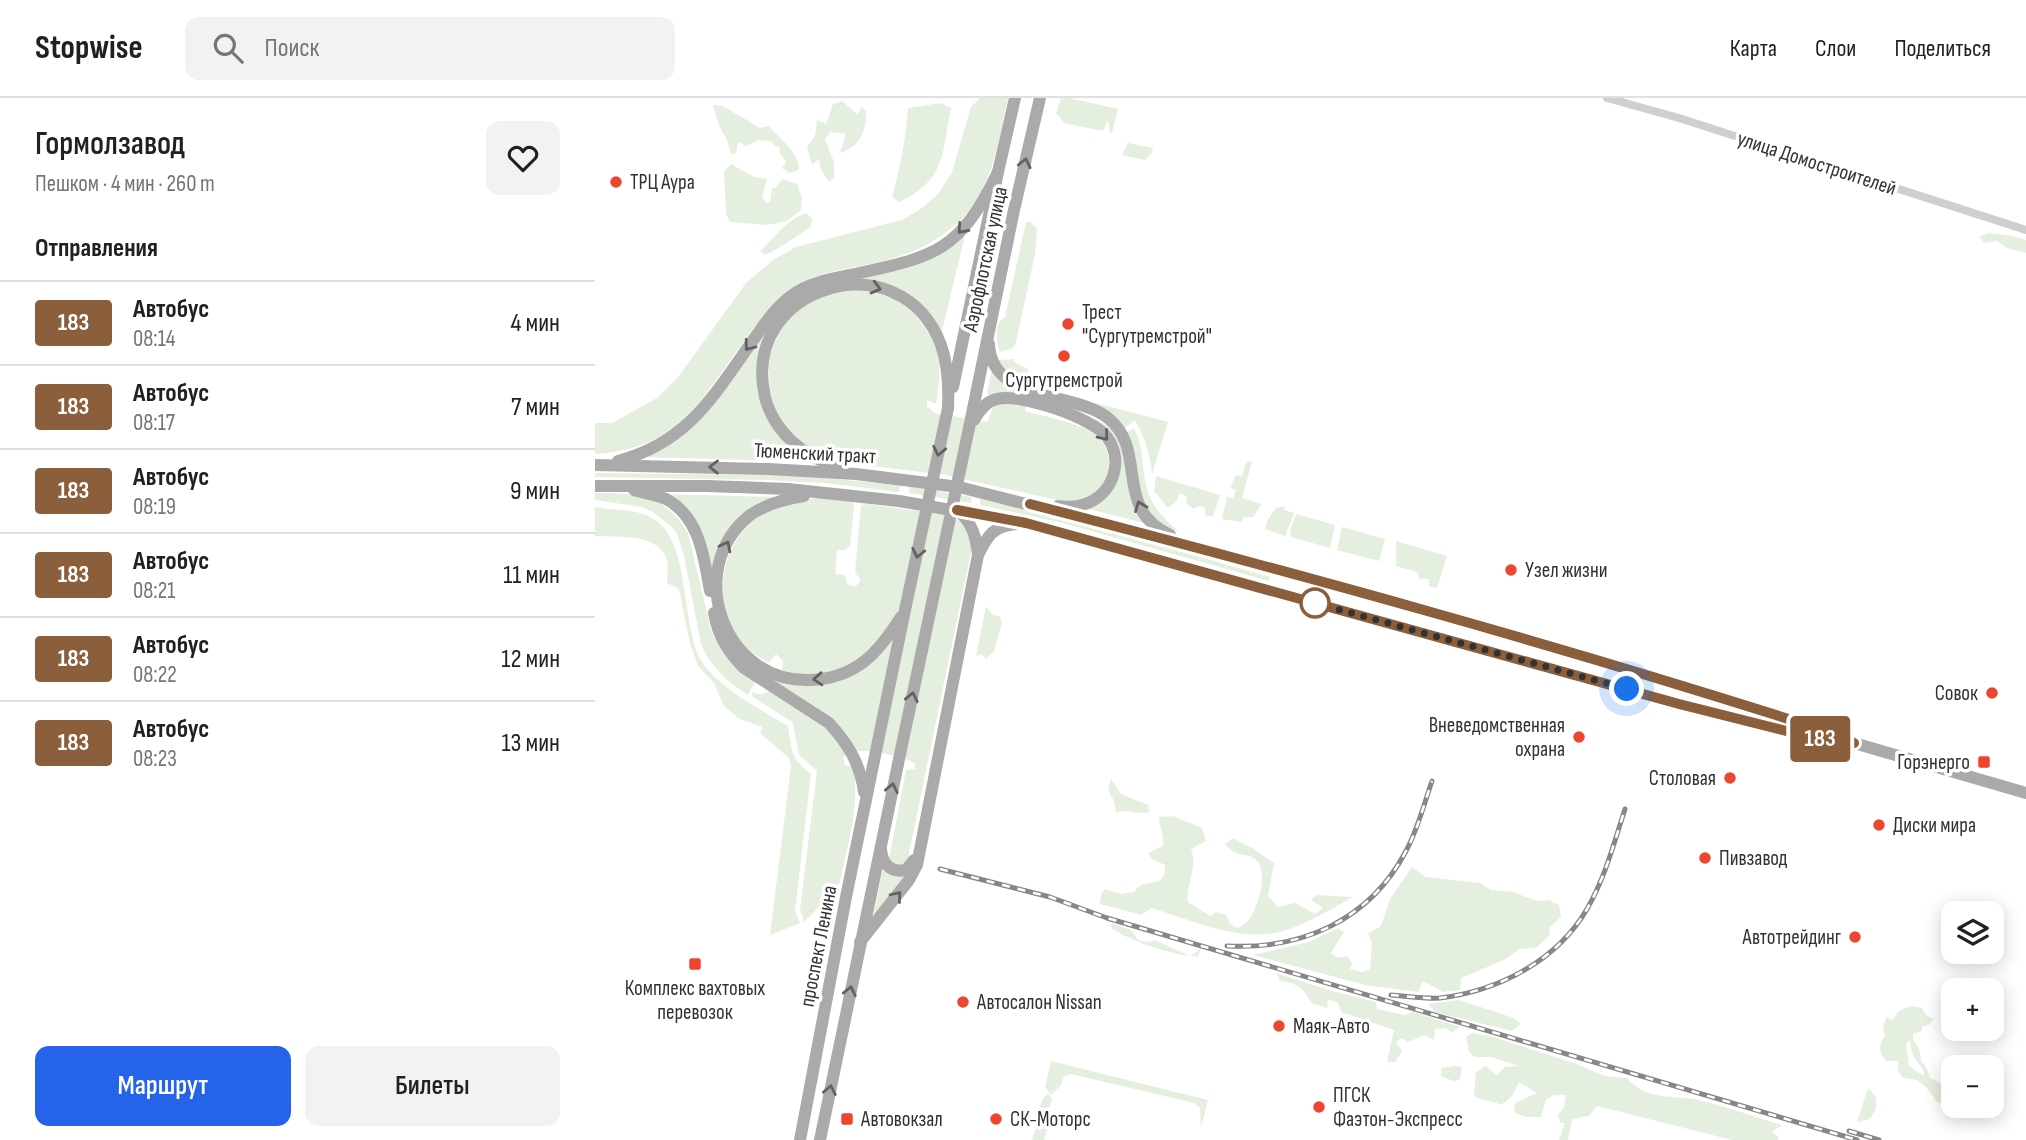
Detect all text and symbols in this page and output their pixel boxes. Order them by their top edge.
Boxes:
search box [185,17,675,80]
text: Stopwise [35,28,143,68]
icon: search [209,29,247,67]
text: Поиск [265,33,319,64]
text: Карта [1730,34,1777,63]
text: Слои [1815,34,1856,63]
text: Поделиться [1894,34,1991,63]
button: heart [486,121,560,195]
text: Гормолзавод [35,124,185,164]
street label: улица Домостроителей [1734,126,1899,201]
one-way arrow [1017,157,1031,169]
text: Пешком · 4 мин · 260 m [35,170,215,198]
place label: ТРЦ Аура [630,170,695,195]
marker: ТРЦ Аура [608,174,624,190]
street label: Аэрофлотская улица [958,184,1013,335]
one-way arrow [958,221,970,234]
text: Отправления [35,233,158,264]
one-way arrow [870,280,882,294]
text: Автобус [133,294,209,325]
place label: Трест "Сургутремстрой" [1082,300,1212,349]
text: 183 [58,308,89,337]
text: 4 мин [511,308,560,339]
marker: Трест "Сургутремстрой" [1060,316,1076,332]
text: 08:14 [133,325,175,353]
one-way arrow [745,338,757,350]
marker: Сургутремстрой [1056,348,1072,364]
place label: Сургутремстрой [1005,368,1123,393]
text: Автобус [133,378,209,409]
text: 183 [58,392,89,421]
text: 7 мин [511,392,560,423]
text: 08:17 [133,409,175,437]
one-way arrow [1095,428,1108,440]
street label: Тюменский тракт [753,438,877,469]
one-way arrow [933,445,948,457]
one-way arrow [708,460,719,475]
text: Автобус [133,462,209,493]
text: 183 [58,476,89,505]
text: 9 мин [510,476,560,507]
text: 08:19 [133,493,176,521]
one-way arrow [1135,501,1149,513]
one-way arrow [717,541,731,553]
text: Автобус [133,546,209,577]
one-way arrow [911,547,926,559]
place label: Узел жизни [1525,558,1608,583]
text: 183 [58,560,89,589]
text: 11 мин [503,560,560,591]
marker: Узел жизни [1503,562,1519,578]
text: 08:21 [133,577,175,605]
unlabelled marker [1300,588,1330,618]
text: Автобус [133,630,209,661]
text: 183 [58,644,89,673]
text: 12 мин [501,644,560,675]
text: 08:22 [133,661,177,689]
one-way arrow [812,671,823,686]
your location [1609,671,1644,706]
place label: Совок [1935,681,1978,706]
marker: Совок [1984,685,2000,701]
one-way arrow [904,691,918,703]
place label: Вневедомственная охрана [1429,713,1565,762]
text: Автобус [133,714,209,745]
line badge: 183 [1780,716,1860,762]
text: 183 [1804,724,1836,753]
text: 183 [58,728,89,757]
text: 13 мин [501,728,560,759]
marker: Вневедомственная охрана [1571,729,1587,745]
text: 08:23 [133,745,177,773]
place label: Горэнерго [1897,750,1970,775]
marker: Горэнерго [1976,754,1992,770]
place label: Столовая [1649,766,1716,791]
marker: Столовая [1722,770,1738,786]
one-way arrow [884,782,899,794]
place label: Диски мира [1893,813,1976,838]
marker: Диски мира [1871,817,1887,833]
place label: Пивзавод [1719,846,1788,871]
marker: Пивзавод [1697,850,1713,866]
street label: проспект Ленина [794,883,843,1009]
one-way arrow [888,891,901,903]
map controls [1941,901,2004,1118]
button: layers [1941,901,2004,964]
place label: Автотрейдинг [1742,925,1841,950]
marker: Автотрейдинг [1847,929,1863,945]
marker: Комплекс вахтовых перевозок [687,956,703,972]
place label: Комплекс вахтовых перевозок [625,976,765,1025]
button: + [1941,978,2004,1041]
one-way arrow [842,985,857,997]
place label: Автосалон Nissan [976,990,1102,1015]
marker: Автосалон Nissan [955,994,971,1010]
place label: Маяк-Авто [1293,1014,1370,1039]
marker: Маяк-Авто [1271,1018,1287,1034]
button: Маршрут [35,1046,291,1126]
button: Билеты [305,1046,560,1126]
button: − [1941,1055,2004,1118]
place label: ПГСК Фаэтон-Экспресс [1333,1083,1463,1132]
one-way arrow [821,1084,836,1096]
marker: ПГСК Фаэтон-Экспресс [1311,1099,1327,1115]
place label: Автовокзал [860,1107,943,1132]
place label: СК-Моторс [1010,1107,1091,1132]
marker: Автовокзал [839,1111,855,1127]
marker: СК-Моторс [988,1111,1004,1127]

